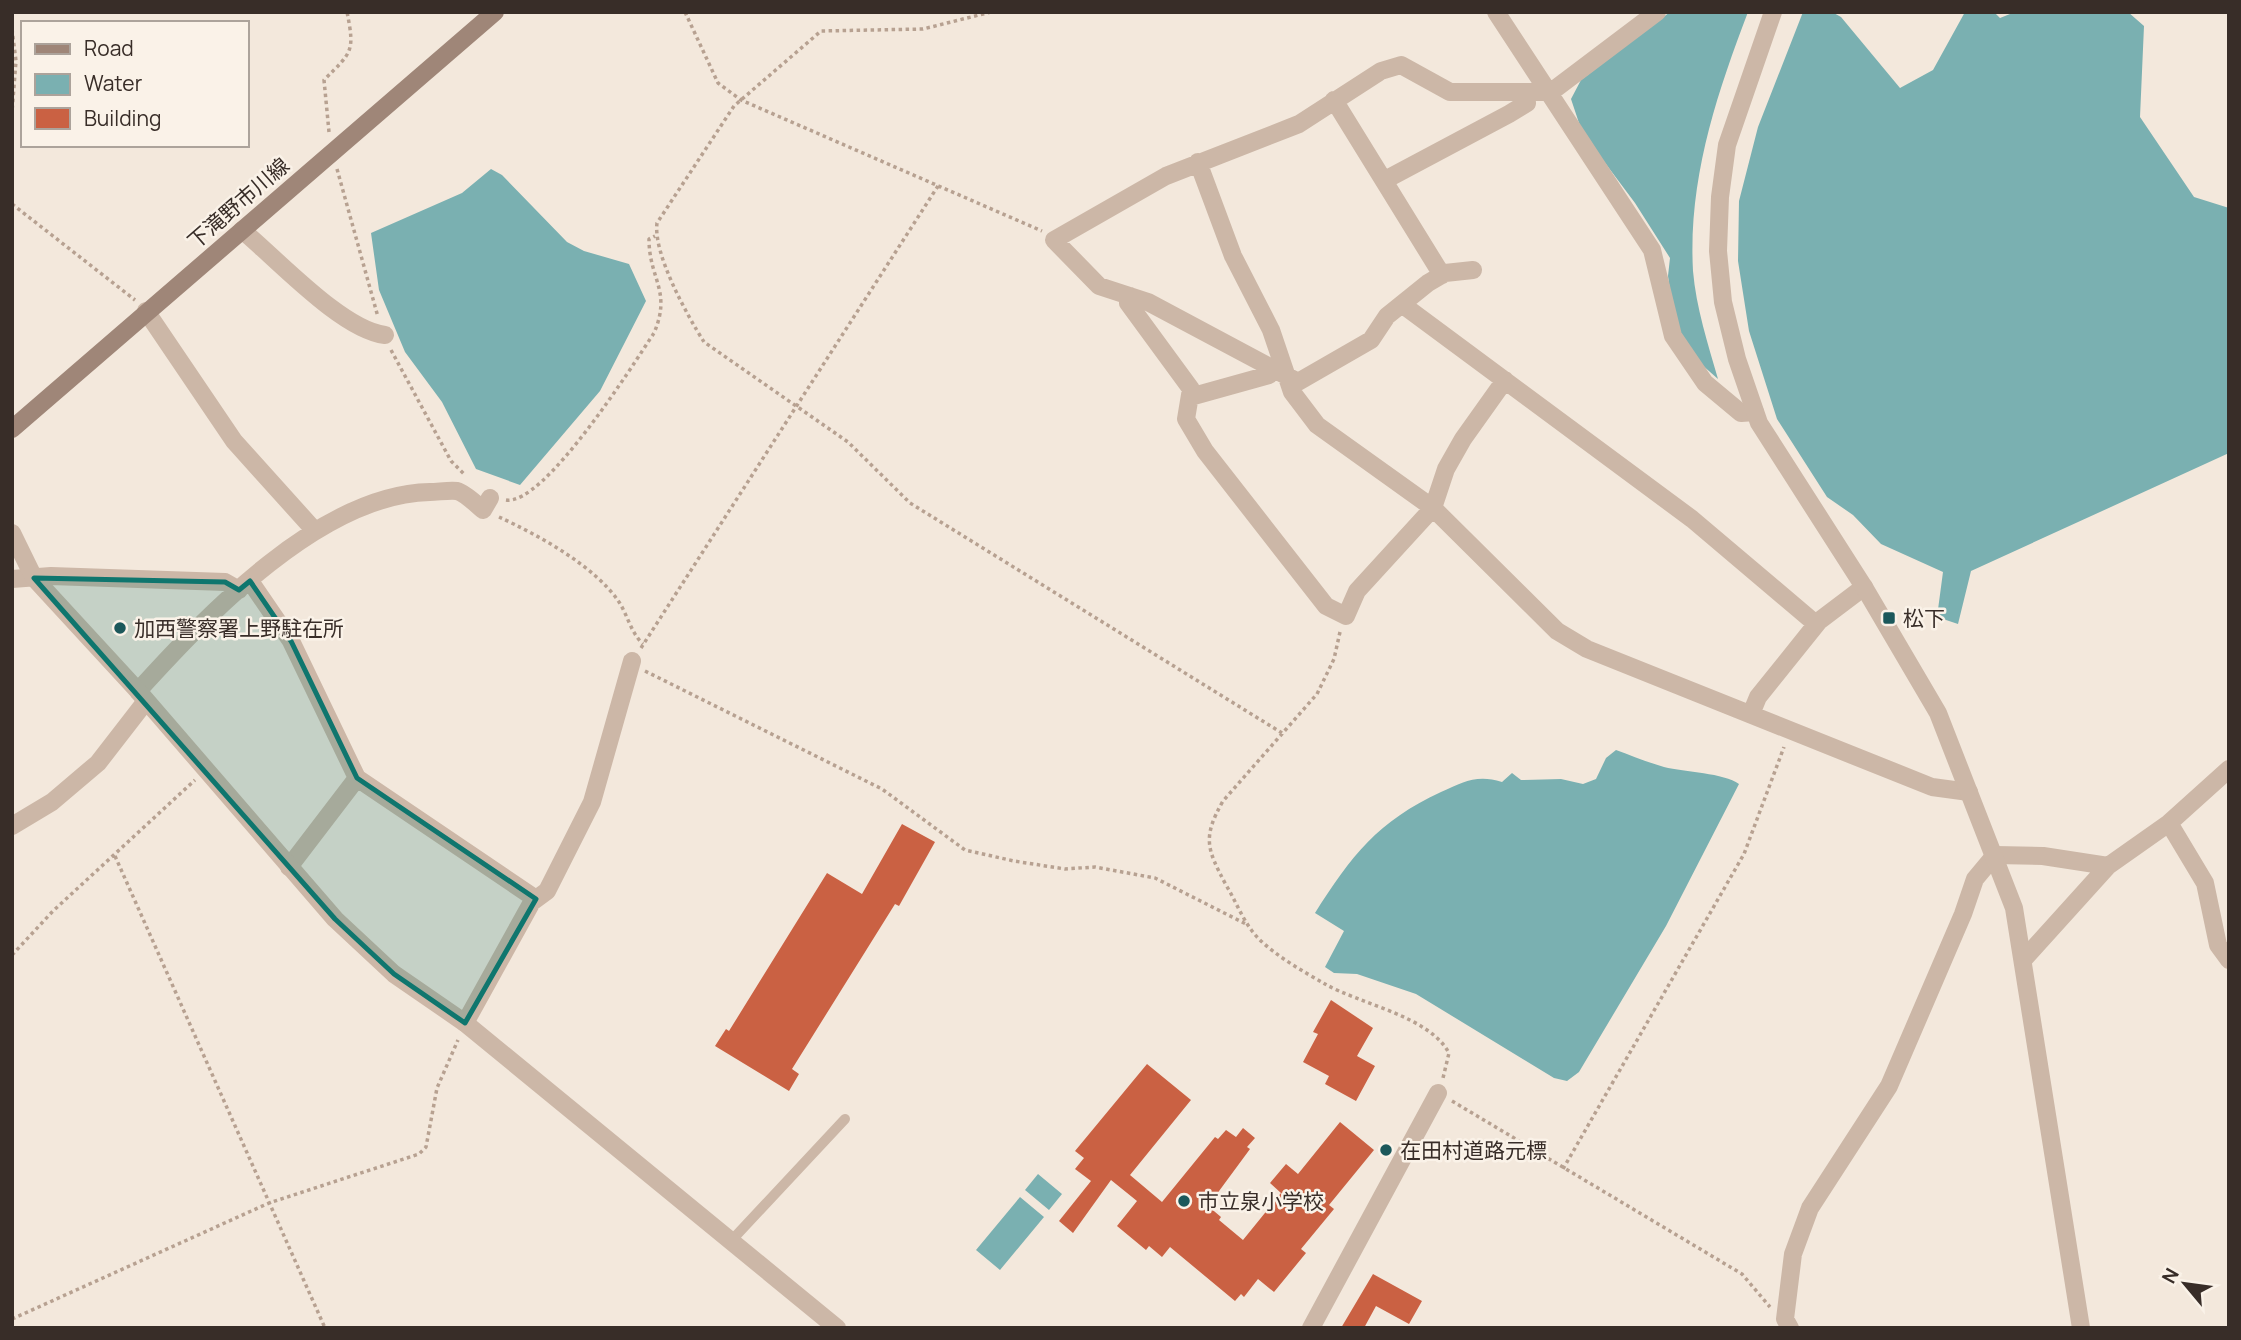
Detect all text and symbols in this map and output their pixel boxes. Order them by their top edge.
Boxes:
legend [21,21,248,147]
text: Road [84,34,134,62]
text: Water [84,69,143,97]
text: Building [84,104,161,132]
street label: 下滝野市川線 [181,151,295,255]
place label: 松下 [1903,604,1945,632]
marker: 松下 [1881,610,1897,626]
place label: 加西警察署上野駐在所 [134,614,344,642]
marker: 加西警察署上野駐在所 [112,620,128,636]
place label: 在田村道路元標 [1400,1136,1547,1164]
marker: 在田村道路元標 [1378,1142,1394,1158]
place label: 市立泉小学校 [1198,1187,1324,1215]
marker: 市立泉小学校 [1176,1193,1192,1209]
north arrow [2150,1249,2220,1319]
text: N [2155,1263,2185,1288]

